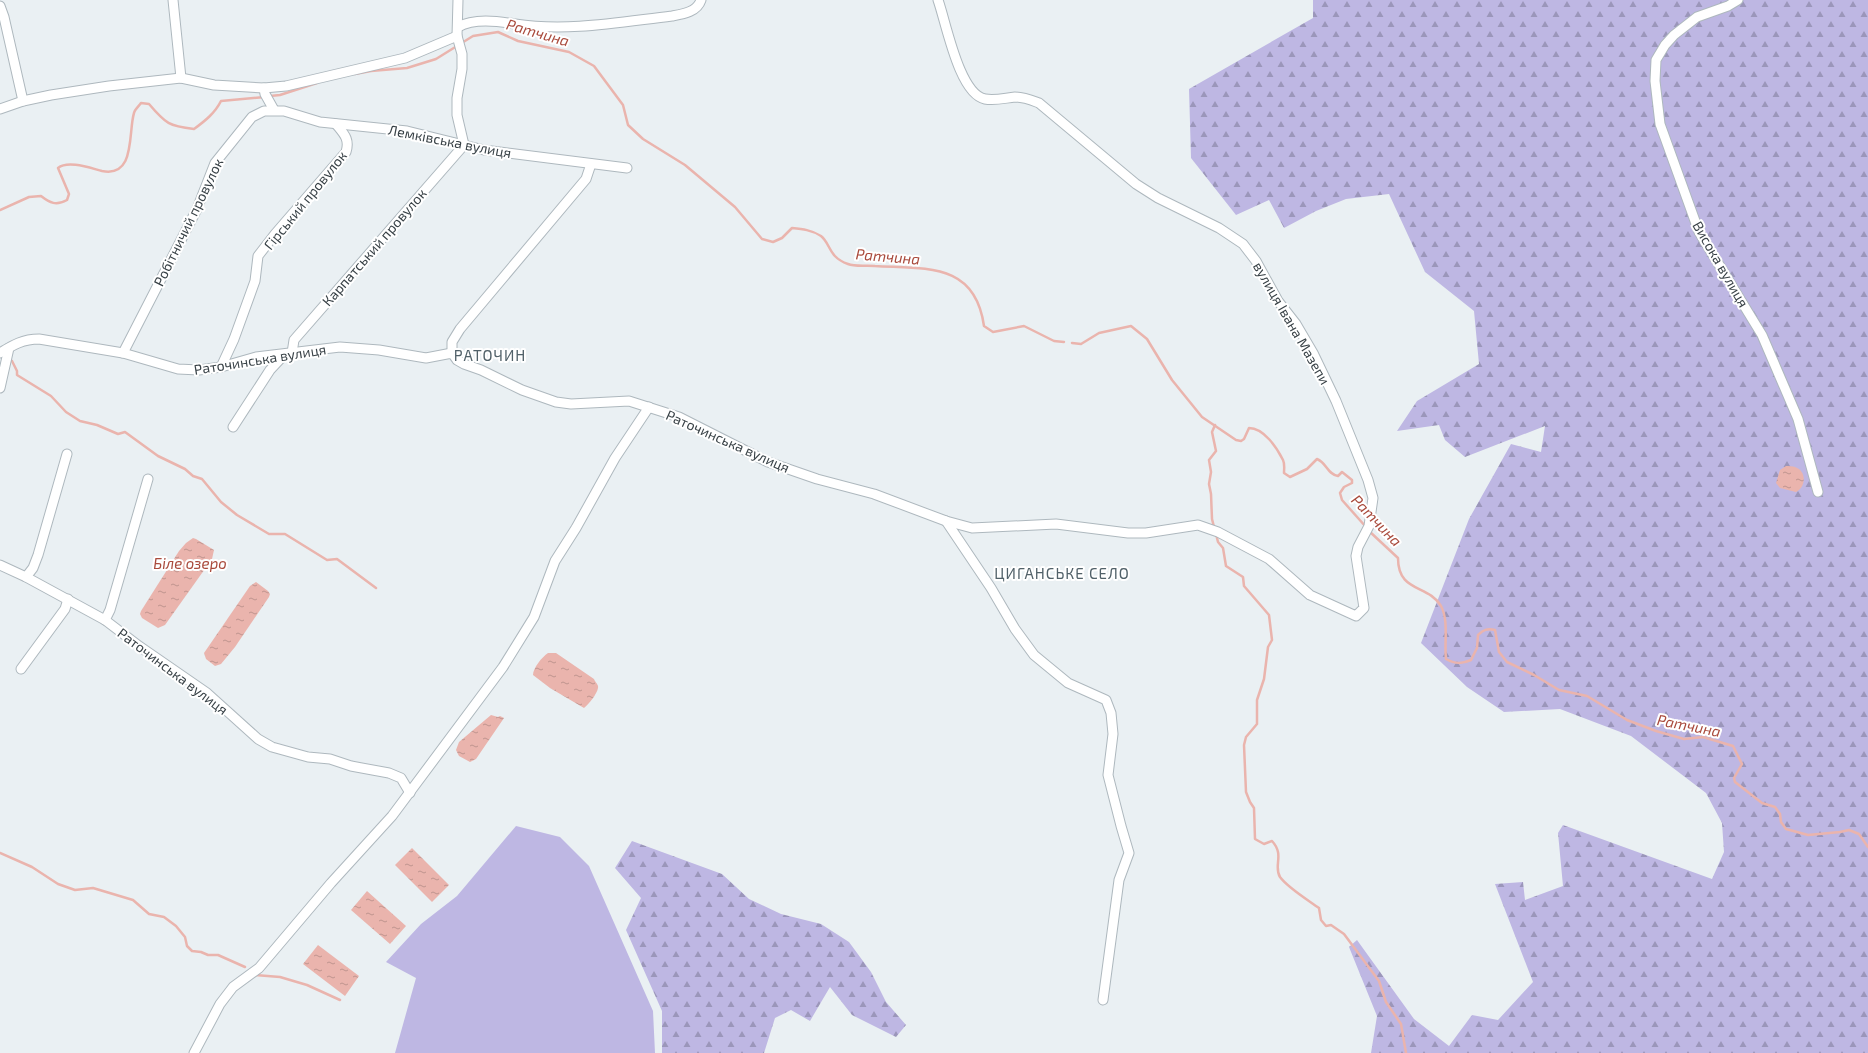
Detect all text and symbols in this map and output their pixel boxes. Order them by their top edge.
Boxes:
water label: Ратчина [505,14,571,50]
street label: Лемківська вулиця [387,121,513,161]
street label: Гірський провулок [260,147,350,253]
street label: Робітничий провулок [150,155,227,289]
street label: Карпатський провулок [318,184,430,309]
street label: Висока вулиця [1689,218,1753,310]
water label: Ратчина [855,244,921,268]
street label: вулиця Івана Мазепи [1250,259,1334,387]
street label: Раточинська вулиця [193,340,327,378]
district label: РАТОЧИН [454,346,526,364]
street label: Раточинська вулиця [663,406,793,476]
water label: Ратчина [1348,491,1406,549]
water label: Біле озеро [153,554,227,572]
district label: ЦИГАНСЬКЕ СЕЛО [994,564,1130,582]
street label: Раточинська вулиця [115,624,231,718]
water label: Ратчина [1656,710,1722,740]

